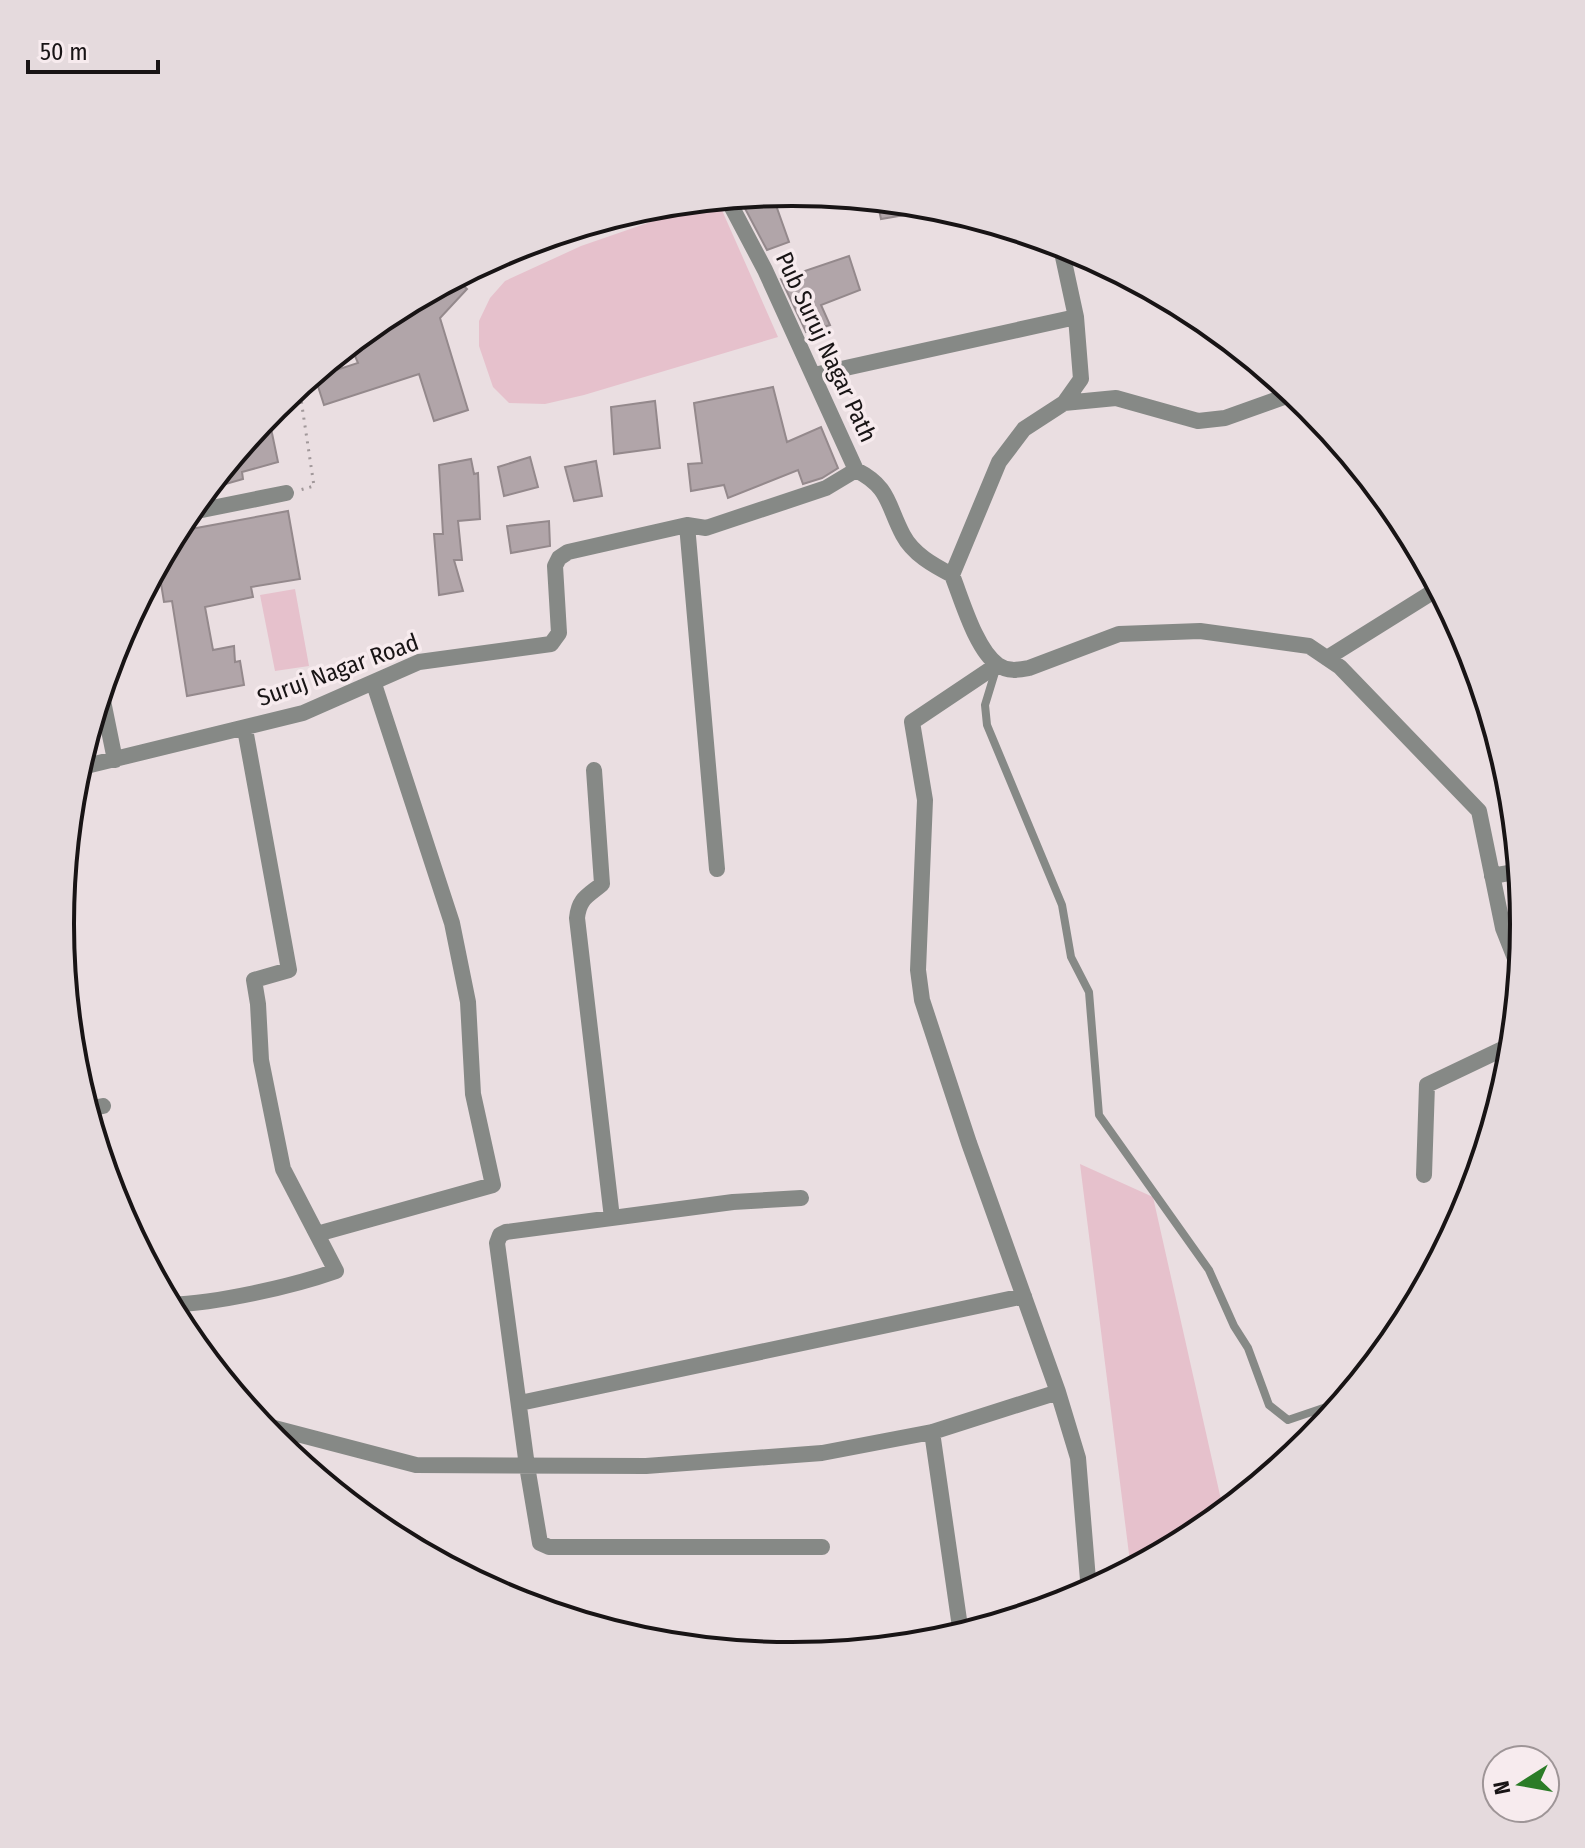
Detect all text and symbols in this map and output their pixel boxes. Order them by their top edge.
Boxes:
scale bar [28,24,158,74]
text: 50 m [40,38,88,66]
street label: Pub Suruj Nagar Path [770,248,882,446]
street label: Suruj Nagar Road [254,628,422,712]
north arrow [1481,1744,1561,1824]
text: N [1487,1779,1516,1797]

